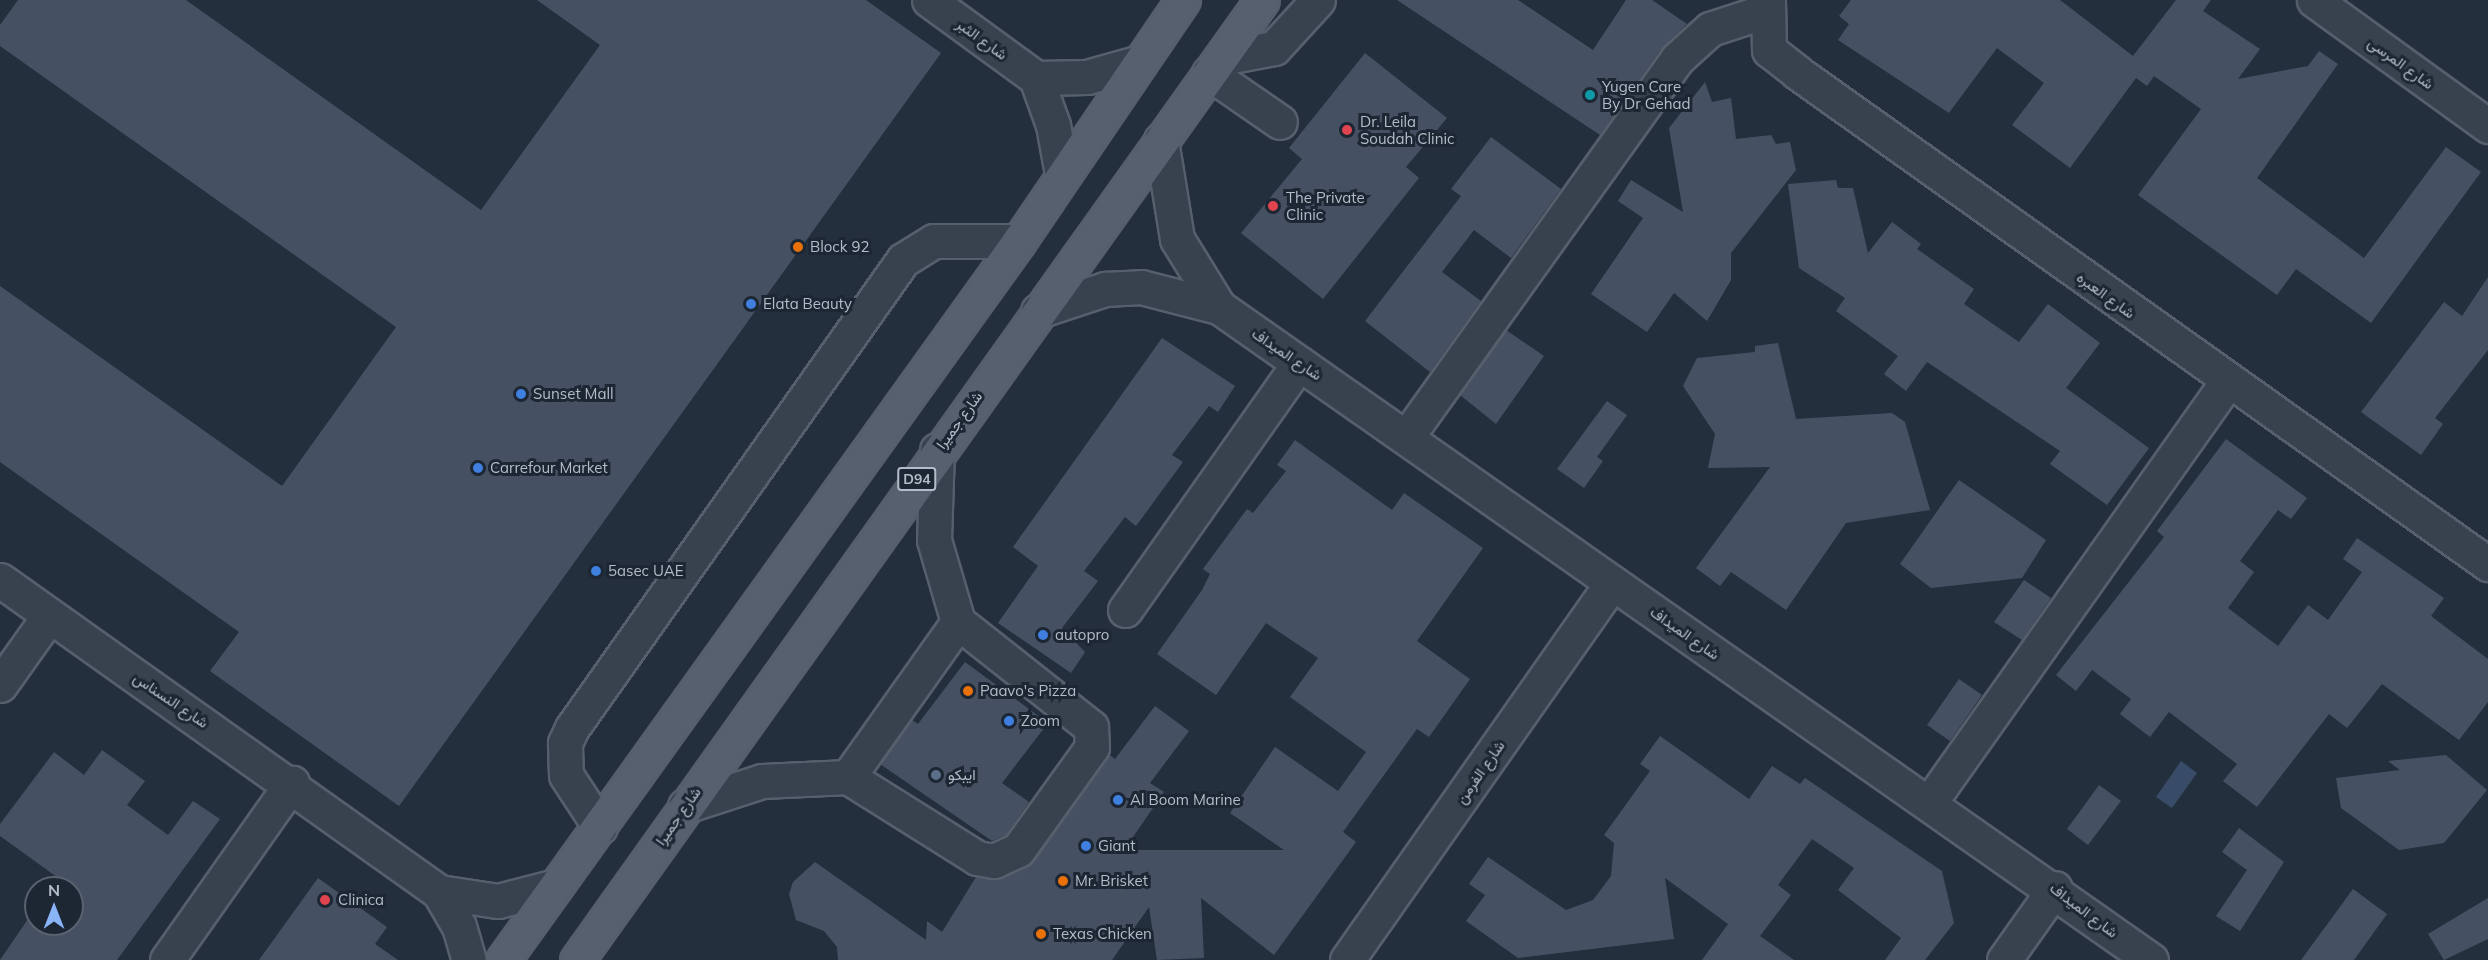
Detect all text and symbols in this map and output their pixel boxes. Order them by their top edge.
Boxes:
street label: شارع الثبر [953,15,1011,63]
street label: شارع المرسى [2365,33,2437,93]
place label: Yugen Care By Dr Gehad [1602,77,1691,112]
marker: Yugen Care By Dr Gehad [1583,88,1597,102]
place label: Dr. Leila Soudah Clinic [1360,112,1454,147]
marker: Dr. Leila Soudah Clinic [1338,121,1356,139]
place label: The Private Clinic [1286,188,1365,223]
marker: The Private Clinic [1264,197,1282,215]
place label: Block 92 [810,238,869,256]
marker: Block 92 [791,240,805,254]
street label: شارع العبره [2073,268,2139,322]
place label: Elata Beauty [763,295,852,313]
marker: Elata Beauty [744,297,758,311]
street label: شارع الميداف [1249,324,1325,384]
place label: Sunset Mall [533,385,614,403]
marker: Sunset Mall [514,387,528,401]
street label: شارع جميرا [932,388,986,452]
place label: Carrefour Market [490,459,608,477]
marker: Carrefour Market [471,461,485,475]
road number: D94 [896,468,938,490]
place label: 5asec UAE [608,562,684,580]
marker: 5asec UAE [589,564,603,578]
street label: شارع الميداف [1647,603,1723,663]
place label: autopro [1055,626,1109,644]
marker: autopro [1036,628,1050,642]
street label: شارع النسناس [130,668,212,732]
place label: Paavo's Pizza [980,682,1076,700]
marker: Paavo's Pizza [961,684,975,698]
place label: Zoom [1021,712,1060,730]
marker: Zoom [1002,714,1016,728]
street label: شارع الفرمن [1452,737,1508,807]
place label: ايبكو [948,766,976,784]
marker: ايبكو [929,768,943,782]
street label: شارع جميرا [651,783,705,849]
place label: Al Boom Marine [1130,791,1241,809]
marker: Al Boom Marine [1111,793,1125,807]
place label: Giant [1098,837,1136,855]
marker: Giant [1079,839,1093,853]
place label: Mr. Brisket [1075,872,1148,890]
marker: Mr. Brisket [1056,874,1070,888]
north arrow [24,876,84,936]
street label: شارع الميداف [2046,879,2122,941]
text: N [48,880,60,900]
marker: Clinica [316,891,334,909]
place label: Clinica [338,891,384,909]
place label: Texas Chicken [1053,925,1152,943]
marker: Texas Chicken [1034,927,1048,941]

